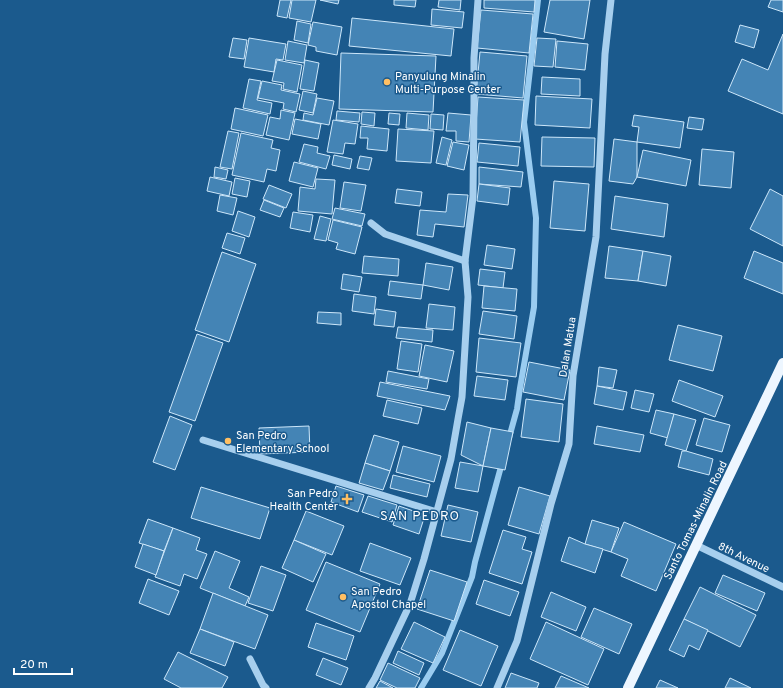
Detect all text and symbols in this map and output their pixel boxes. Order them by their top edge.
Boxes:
place label: Panyulung Minalin Multi-Purpose Center [395,70,501,97]
marker: Panyulung Minalin Multi-Purpose Center [382,77,392,87]
street label: Dalan Matua [556,316,580,378]
place label: San Pedro Elementary School [236,429,329,456]
marker: San Pedro Elementary School [223,436,233,446]
street label: Santo Tomas-Minalin Road [661,459,731,582]
place label: San Pedro Health Center [269,487,339,514]
marker: San Pedro Health Center [341,493,353,505]
district label: SAN PEDRO [380,509,460,525]
street label: 8th Avenue [716,539,772,576]
place label: San Pedro Apostol Chapel [351,585,426,612]
marker: San Pedro Apostol Chapel [338,592,348,602]
scale bar [14,650,72,676]
text: 20 m [20,657,48,673]

